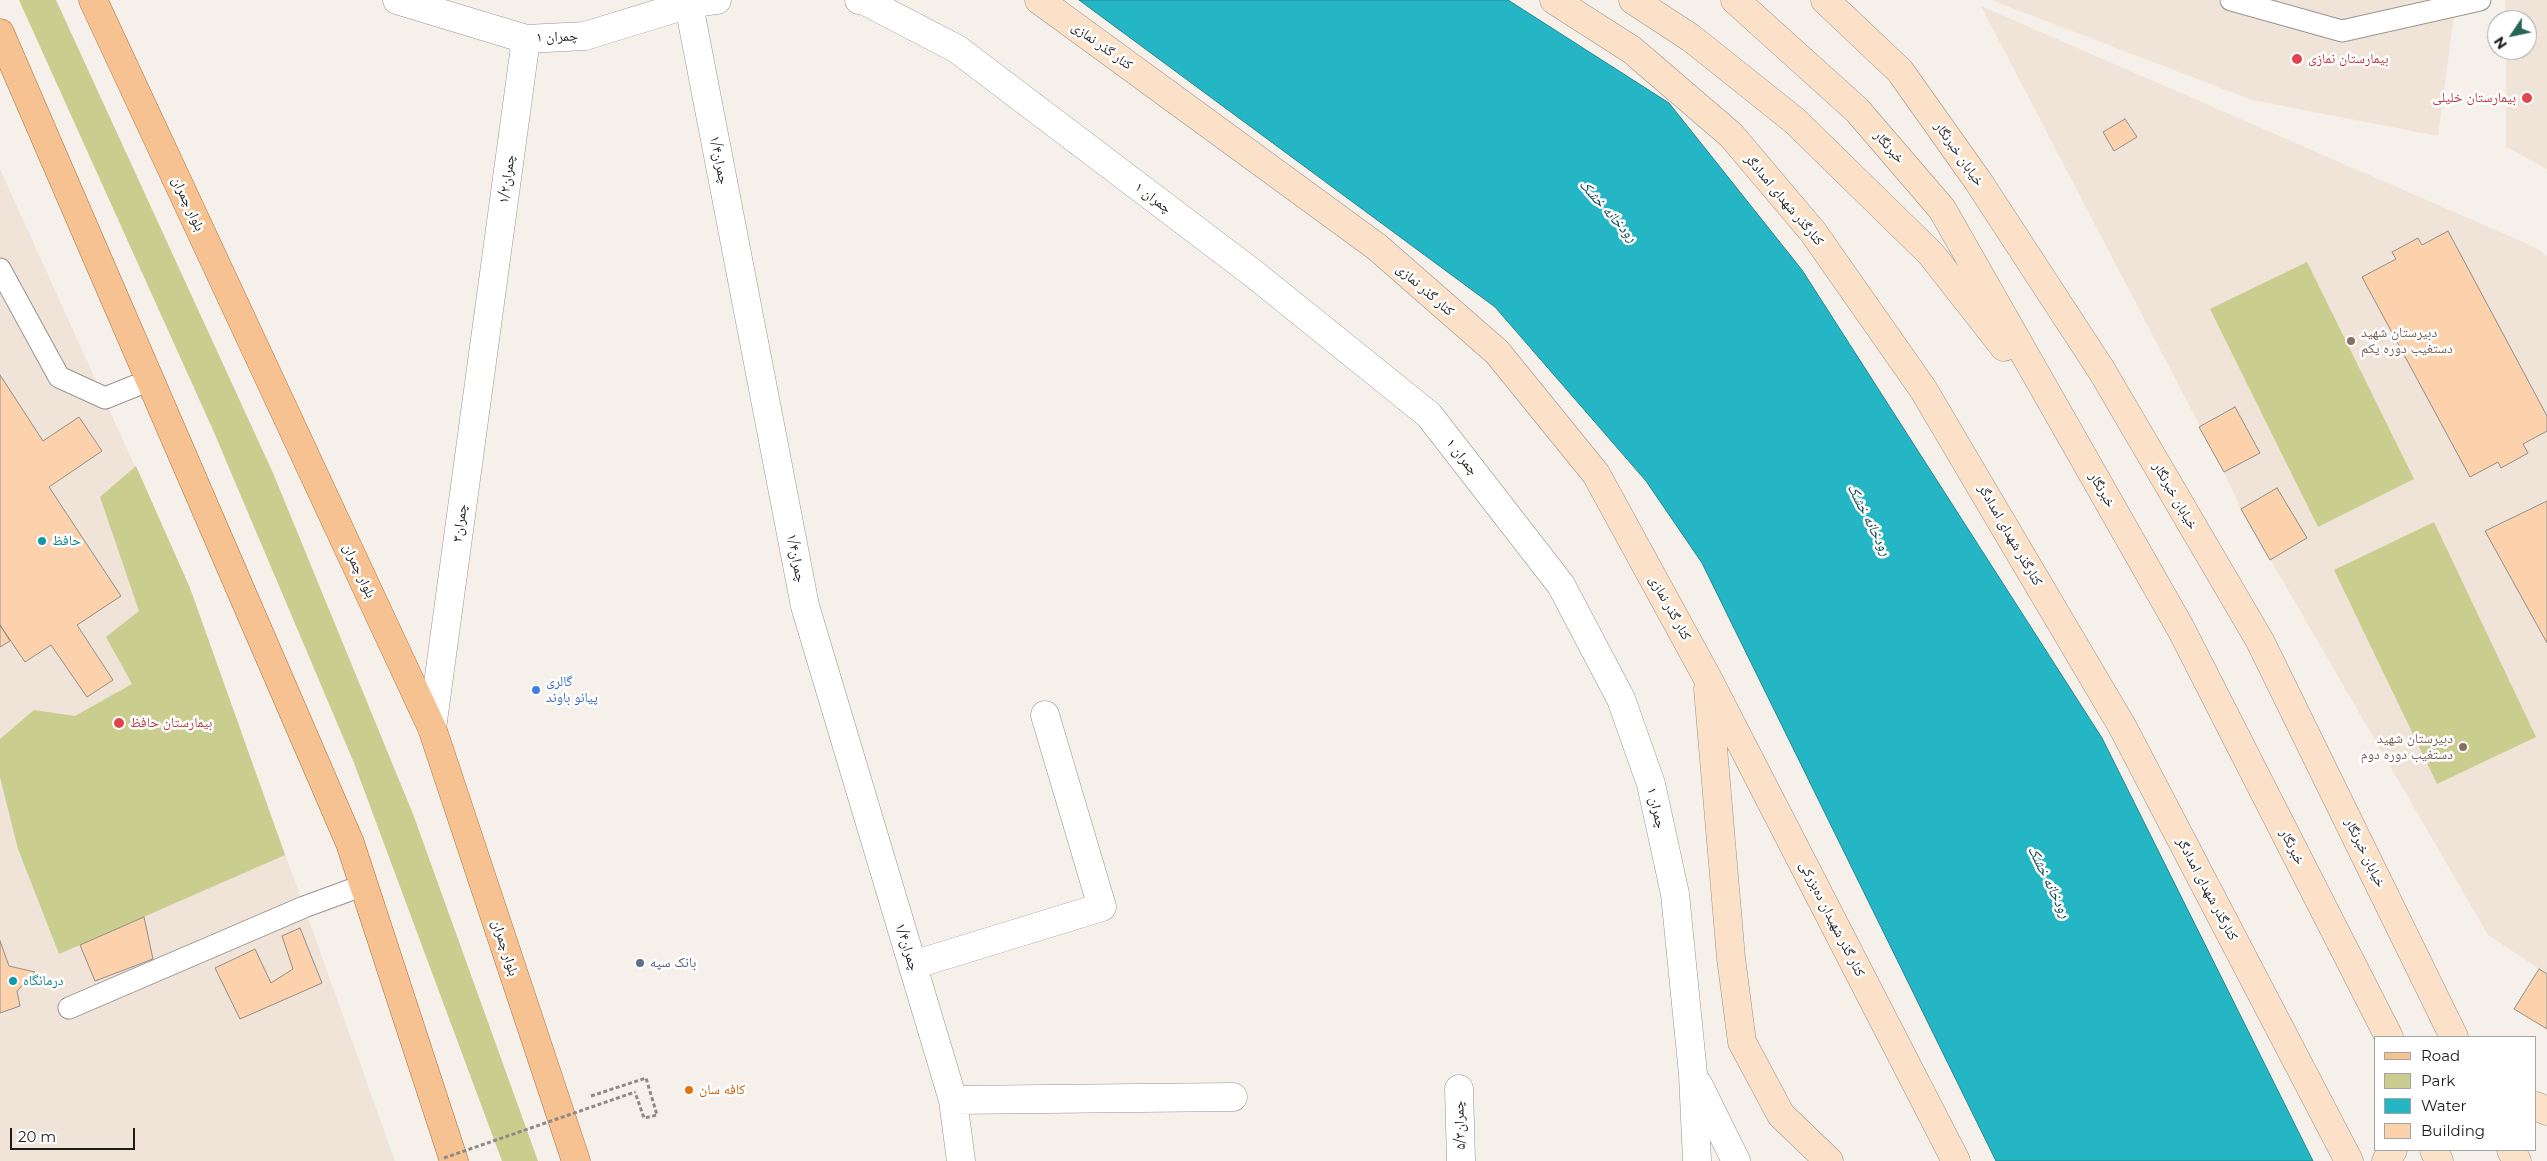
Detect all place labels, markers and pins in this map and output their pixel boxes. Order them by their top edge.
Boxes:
place label: بیمارستان نمازی [2308,51,2389,67]
marker: بیمارستان نمازی [2290,52,2304,66]
place label: بیمارستان خلیلی [2432,90,2516,106]
marker: بیمارستان خلیلی [2520,91,2534,105]
place label: دبیرستان شهید دستغیب دوره یکم [2361,325,2453,358]
marker: دبیرستان شهید دستغیب دوره یکم [2345,335,2357,347]
place label: حافظ [52,533,81,549]
marker: حافظ [36,535,48,547]
place label: گالری پیانو باوند [546,674,598,706]
marker: گالری پیانو باوند [530,684,542,696]
place label: بیمارستان حافظ [130,715,212,731]
marker: بیمارستان حافظ [112,716,126,730]
place label: دبیرستان شهید دستغیب دوره دوم [2361,731,2453,764]
marker: دبیرستان شهید دستغیب دوره دوم [2457,741,2469,753]
place label: بانک سپه [650,955,696,971]
marker: بانک سپه [634,957,646,969]
place label: درمانگاه [23,973,64,989]
marker: درمانگاه [7,975,19,987]
place label: کافه سان [699,1082,745,1098]
marker: کافه سان [683,1084,695,1096]

